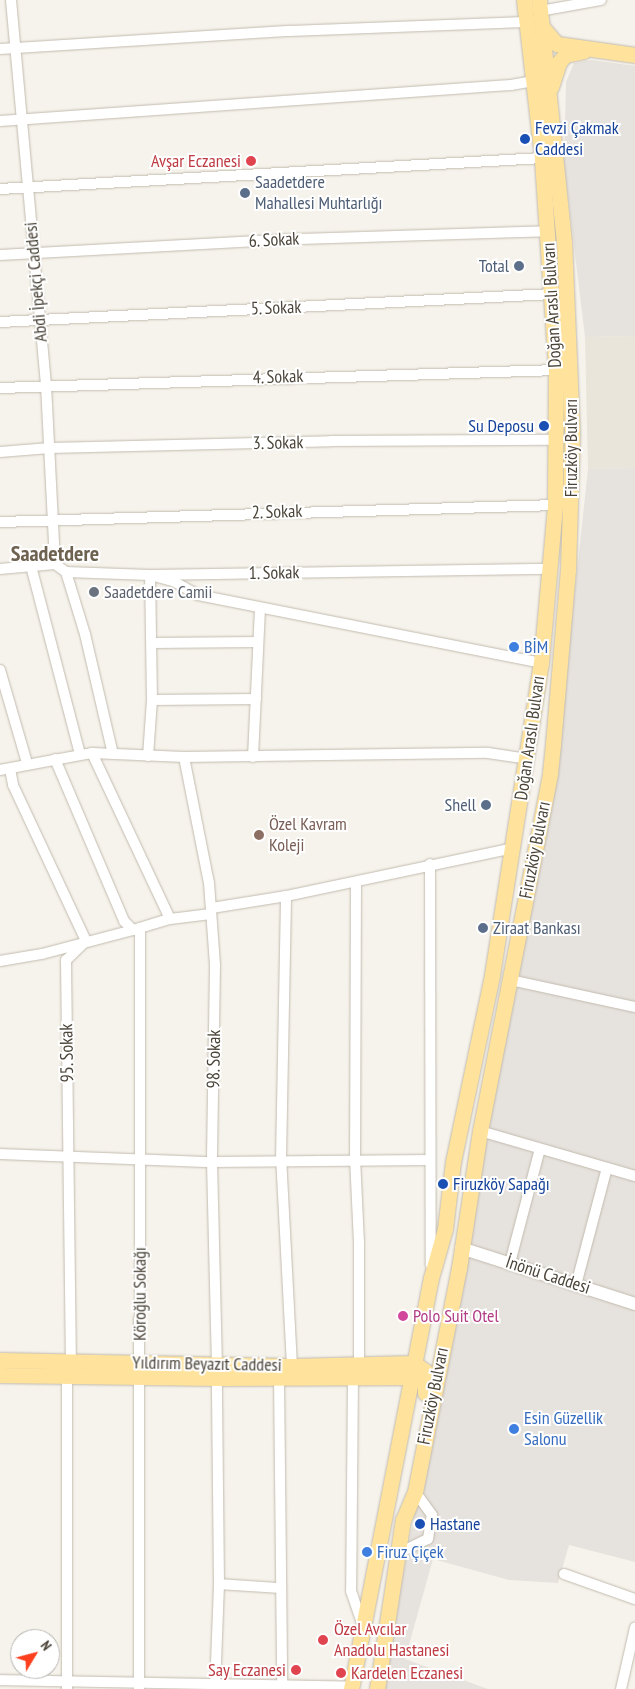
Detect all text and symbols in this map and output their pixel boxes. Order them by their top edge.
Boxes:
place label: Fevzi Çakmak Caddesi [535,118,619,160]
marker: Fevzi Çakmak Caddesi [519,133,531,145]
place label: Avşar Eczanesi [151,150,241,172]
marker: Avşar Eczanesi [245,155,257,167]
place label: Saadetdere Mahallesi Muhtarlığı [255,172,382,214]
marker: Saadetdere Mahallesi Muhtarlığı [239,187,251,199]
street label: Abdi İpekçi Caddesi [20,221,52,343]
street label: 6. Sokak [248,228,300,252]
street label: Doğan Araslı Bulvarı [538,241,566,369]
place label: Total [479,255,509,277]
marker: Total [513,260,525,272]
street label: 5. Sokak [250,296,302,320]
street label: 4. Sokak [252,365,304,389]
street label: Firuzköy Bulvarı [560,398,582,498]
place label: Su Deposu [468,415,534,437]
marker: Su Deposu [538,420,550,432]
street label: 3. Sokak [252,432,304,454]
street label: 2. Sokak [251,500,303,524]
district label: Saadetdere [11,541,99,567]
street label: 1. Sokak [248,562,300,584]
place label: Saadetdere Camii [104,581,212,603]
marker: Saadetdere Camii [88,586,100,598]
place label: BİM [524,636,548,658]
marker: BİM [508,641,520,653]
street label: Doğan Araslı Bulvarı [511,674,549,802]
place label: Shell [445,794,476,816]
marker: Shell [480,799,492,811]
street label: Firuzköy Bulvarı [515,799,555,901]
place label: Özel Kavram Koleji [269,814,347,856]
marker: Özel Kavram Koleji [253,829,265,841]
place label: Ziraat Bankası [493,917,581,939]
marker: Ziraat Bankası [477,922,489,934]
street label: 95. Sokak [56,1023,78,1083]
street label: 98. Sokak [203,1029,225,1089]
place label: Firuzköy Sapağı [453,1173,550,1195]
marker: Firuzköy Sapağı [437,1178,449,1190]
street label: Köroğlu Sokağı [129,1247,151,1341]
street label: İnönü Caddesi [503,1251,593,1299]
place label: Polo Suit Otel [413,1305,499,1327]
marker: Polo Suit Otel [397,1310,409,1322]
street label: Firuzköy Bulvarı [413,1345,453,1447]
street label: Yıldırım Beyazıt Caddesi [132,1352,282,1376]
place label: Esin Güzellik Salonu [524,1408,603,1450]
marker: Esin Güzellik Salonu [508,1423,520,1435]
place label: Hastane [430,1513,480,1535]
marker: Hastane [414,1518,426,1530]
place label: Firuz Çiçek [377,1541,444,1563]
marker: Firuz Çiçek [361,1546,373,1558]
place label: Özel Avcılar Anadolu Hastanesi [334,1619,449,1662]
north arrow [10,1629,60,1679]
marker: Özel Avcılar Anadolu Hastanesi [316,1633,330,1647]
text: N [37,1637,56,1654]
place label: Say Eczanesi [208,1659,286,1681]
place label: Kardelen Eczanesi [351,1662,463,1684]
marker: Say Eczanesi [290,1664,302,1676]
marker: Kardelen Eczanesi [335,1667,347,1679]

